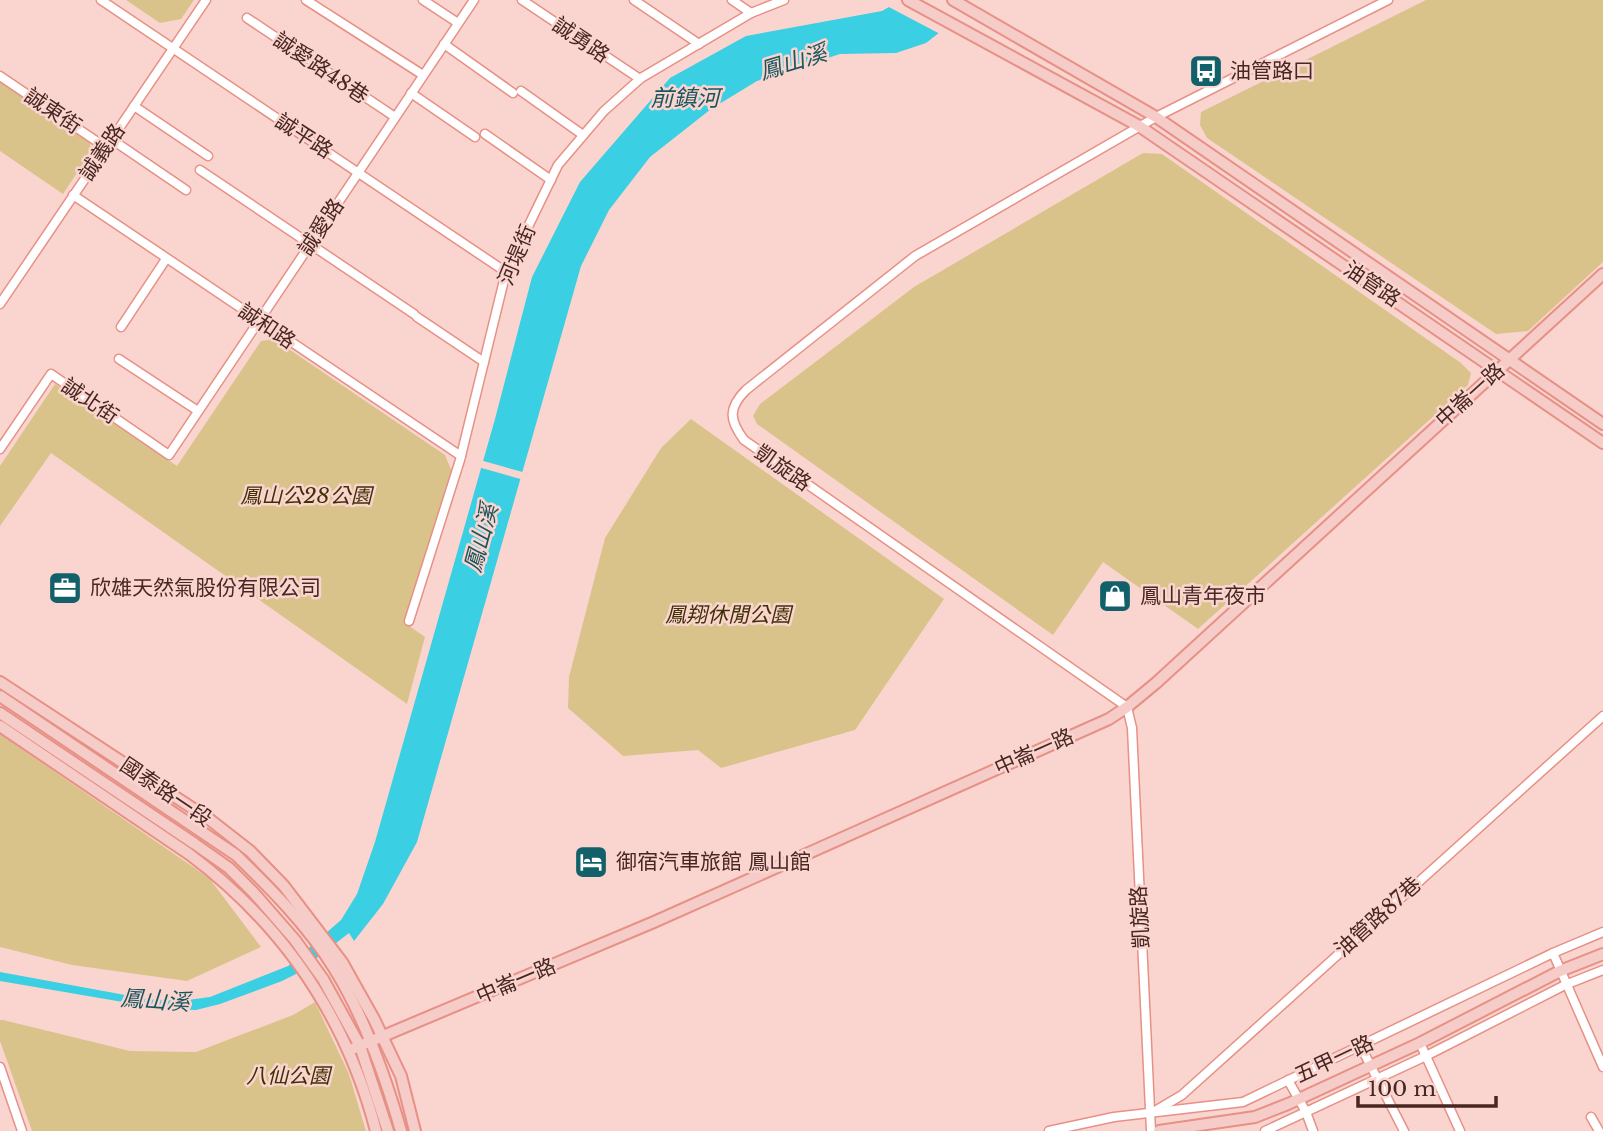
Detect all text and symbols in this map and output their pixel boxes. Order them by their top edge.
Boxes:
street label: 誠勇路 [548,12,614,68]
street label: 誠愛路48巷 [269,27,373,109]
water label: 鳳山溪 [756,38,833,85]
bus stop icon: 油管路口 [1187,52,1225,90]
place label: 油管路口 [1230,58,1314,84]
street label: 誠東街 [20,83,86,139]
water label: 前鎮河 [651,84,724,112]
street label: 誠平路 [271,108,337,164]
street label: 誠義路 [74,119,130,185]
street label: 誠愛路 [293,194,349,260]
street label: 河堤街 [493,221,541,289]
street label: 油管路 [1339,256,1405,312]
street label: 誠和路 [234,298,300,354]
street label: 中崙一路 [1430,357,1510,433]
street label: 誠北街 [57,373,123,429]
street label: 凱旋路 [750,439,816,497]
park label: 鳳山公28公園 [240,483,375,509]
water label: 鳳山溪 [459,498,504,575]
office icon: 欣雄天然氣股份有限公司 [46,569,84,607]
place label: 欣雄天然氣股份有限公司 [90,575,321,601]
shop icon: 鳳山青年夜市 [1096,577,1134,615]
place label: 鳳山青年夜市 [1140,583,1266,609]
park label: 鳳翔休閒公園 [665,602,794,628]
street label: 中崙一路 [990,723,1078,781]
street label: 國泰路一段 [115,752,217,832]
hotel icon: 御宿汽車旅館 鳳山館 [572,843,610,881]
place label: 御宿汽車旅館 鳳山館 [616,849,811,875]
street label: 油管路87巷 [1329,871,1427,963]
street label: 凱旋路 [1125,885,1155,949]
street label: 中崙一路 [472,953,560,1009]
water label: 鳳山溪 [120,984,193,1017]
street label: 五甲一路 [1290,1029,1378,1089]
park label: 八仙公園 [246,1063,333,1089]
scale bar [1358,1064,1496,1108]
text: 100 m [1368,1076,1436,1102]

